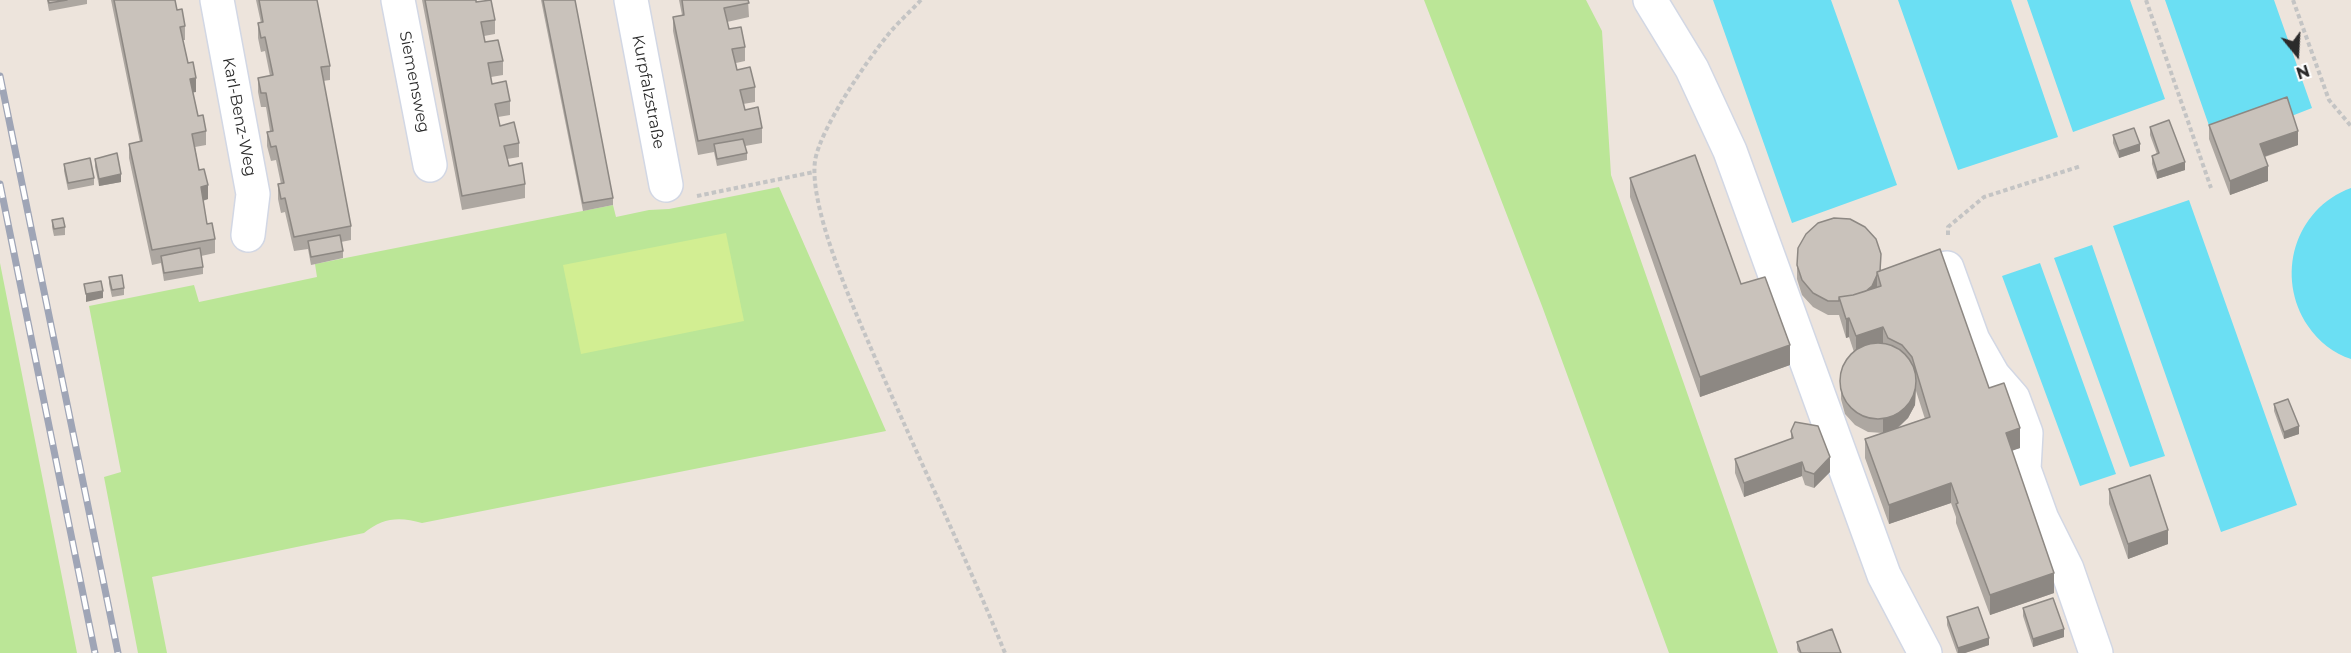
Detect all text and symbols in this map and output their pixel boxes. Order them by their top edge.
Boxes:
north arrow [2267,24,2327,84]
street label: Siemensweg [395,29,433,135]
street label: Kurpfalzstraße [628,33,668,151]
street label: Karl-Benz-Weg [218,56,260,178]
text: N [2294,61,2312,83]

